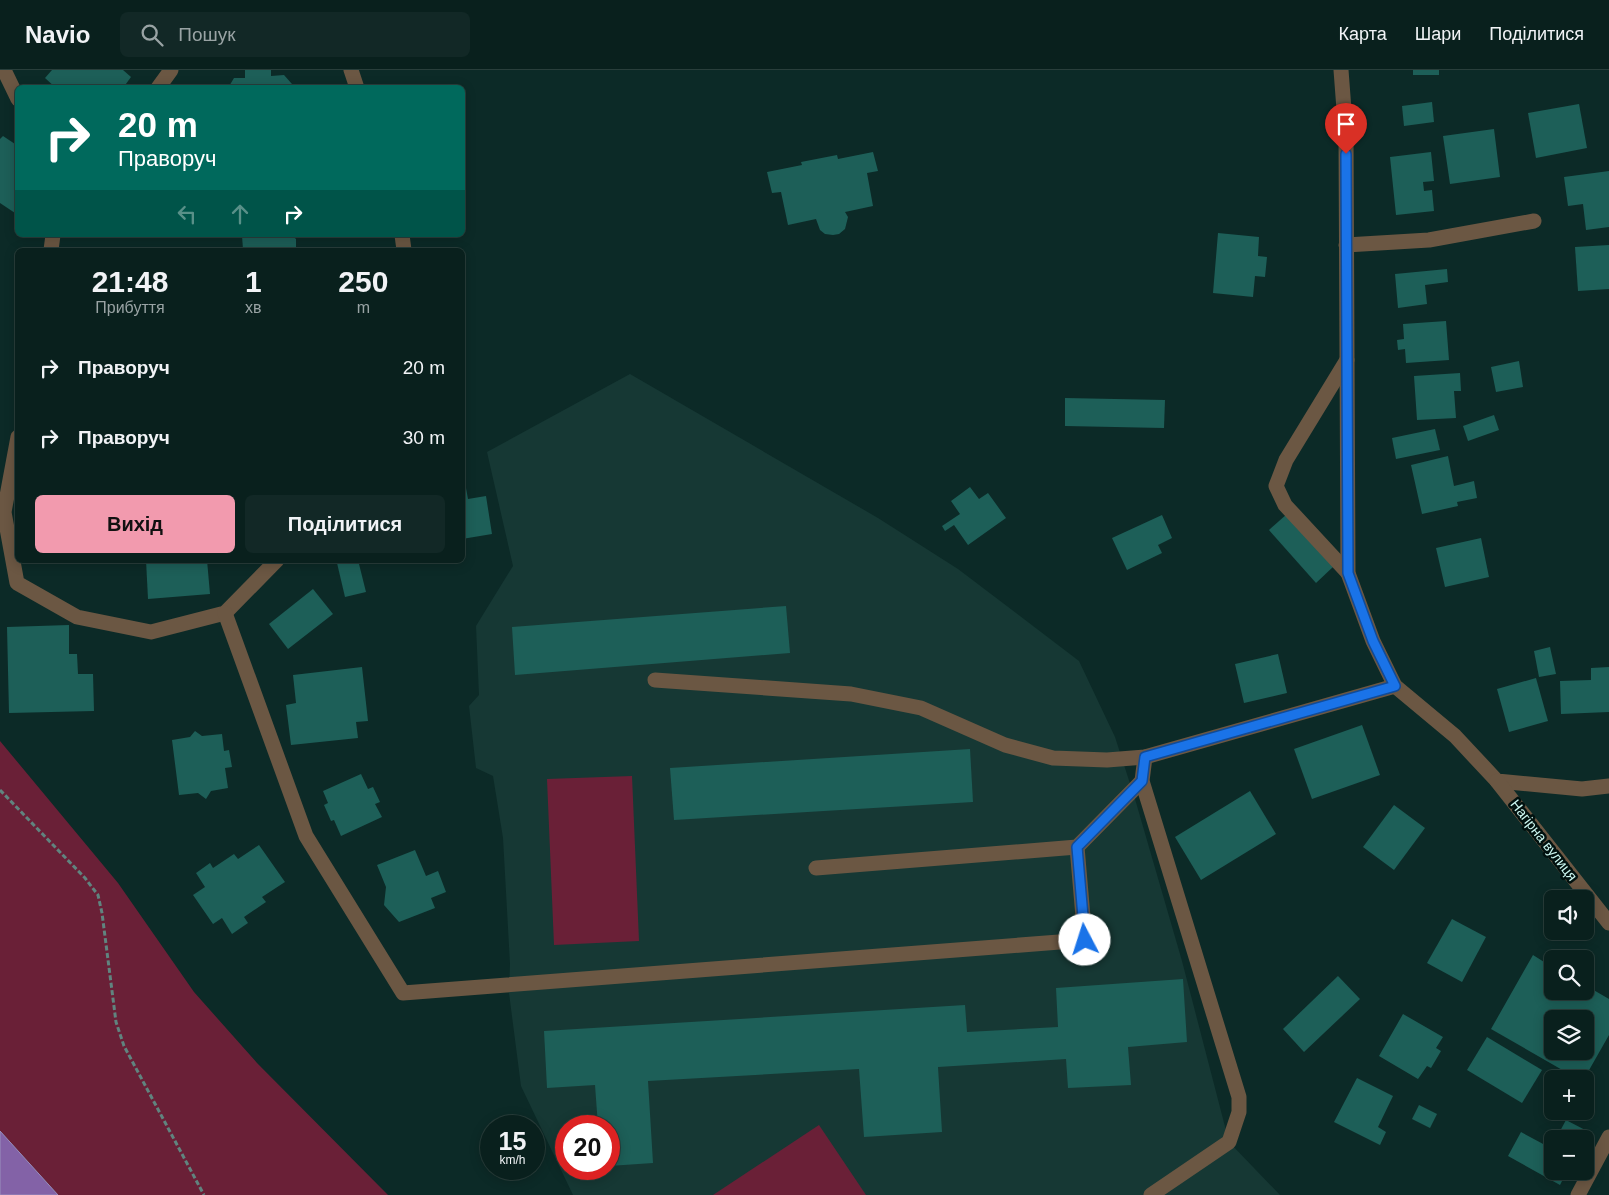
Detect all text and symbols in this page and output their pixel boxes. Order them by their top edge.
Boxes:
search box [120,12,470,57]
text: Navio [25,21,90,48]
icon: search [138,21,166,49]
text: Пошук [178,24,236,45]
text: Карта [1339,24,1387,44]
text: Шари [1415,24,1461,44]
text: Поділитися [1489,24,1584,44]
pin [1325,103,1367,154]
icon: right [35,105,100,170]
text: 20 m [118,105,198,144]
icon: arrive [1332,110,1360,138]
text: Праворуч [118,146,216,171]
icon: left [173,200,201,228]
icon: ahead [226,200,254,228]
icon: right [279,200,307,228]
text: 21:48 [92,265,168,298]
text: 1 [245,265,262,298]
text: 250 [338,265,388,298]
text: Прибуття [95,299,165,316]
text: хв [245,299,262,316]
text: m [357,299,370,316]
icon: right [35,354,63,382]
text: Праворуч [78,357,170,378]
text: 20 m [403,357,445,378]
icon: right [35,424,63,452]
text: Праворуч [78,427,170,448]
text: 30 m [403,427,445,448]
button: Вихід [35,495,235,553]
button: Поділитися [245,495,445,553]
street label: Нагірна вулиця [1507,796,1581,884]
map controls [1544,890,1594,1180]
button: sound [1544,890,1594,940]
position arrow [1058,913,1110,965]
button: search [1544,950,1594,1000]
button: layers [1544,1010,1594,1060]
button: + [1544,1070,1594,1120]
speed limit sign: 20 [555,1115,620,1180]
text: 15 [499,1127,526,1155]
button: − [1544,1130,1594,1180]
text: km/h [499,1153,526,1167]

